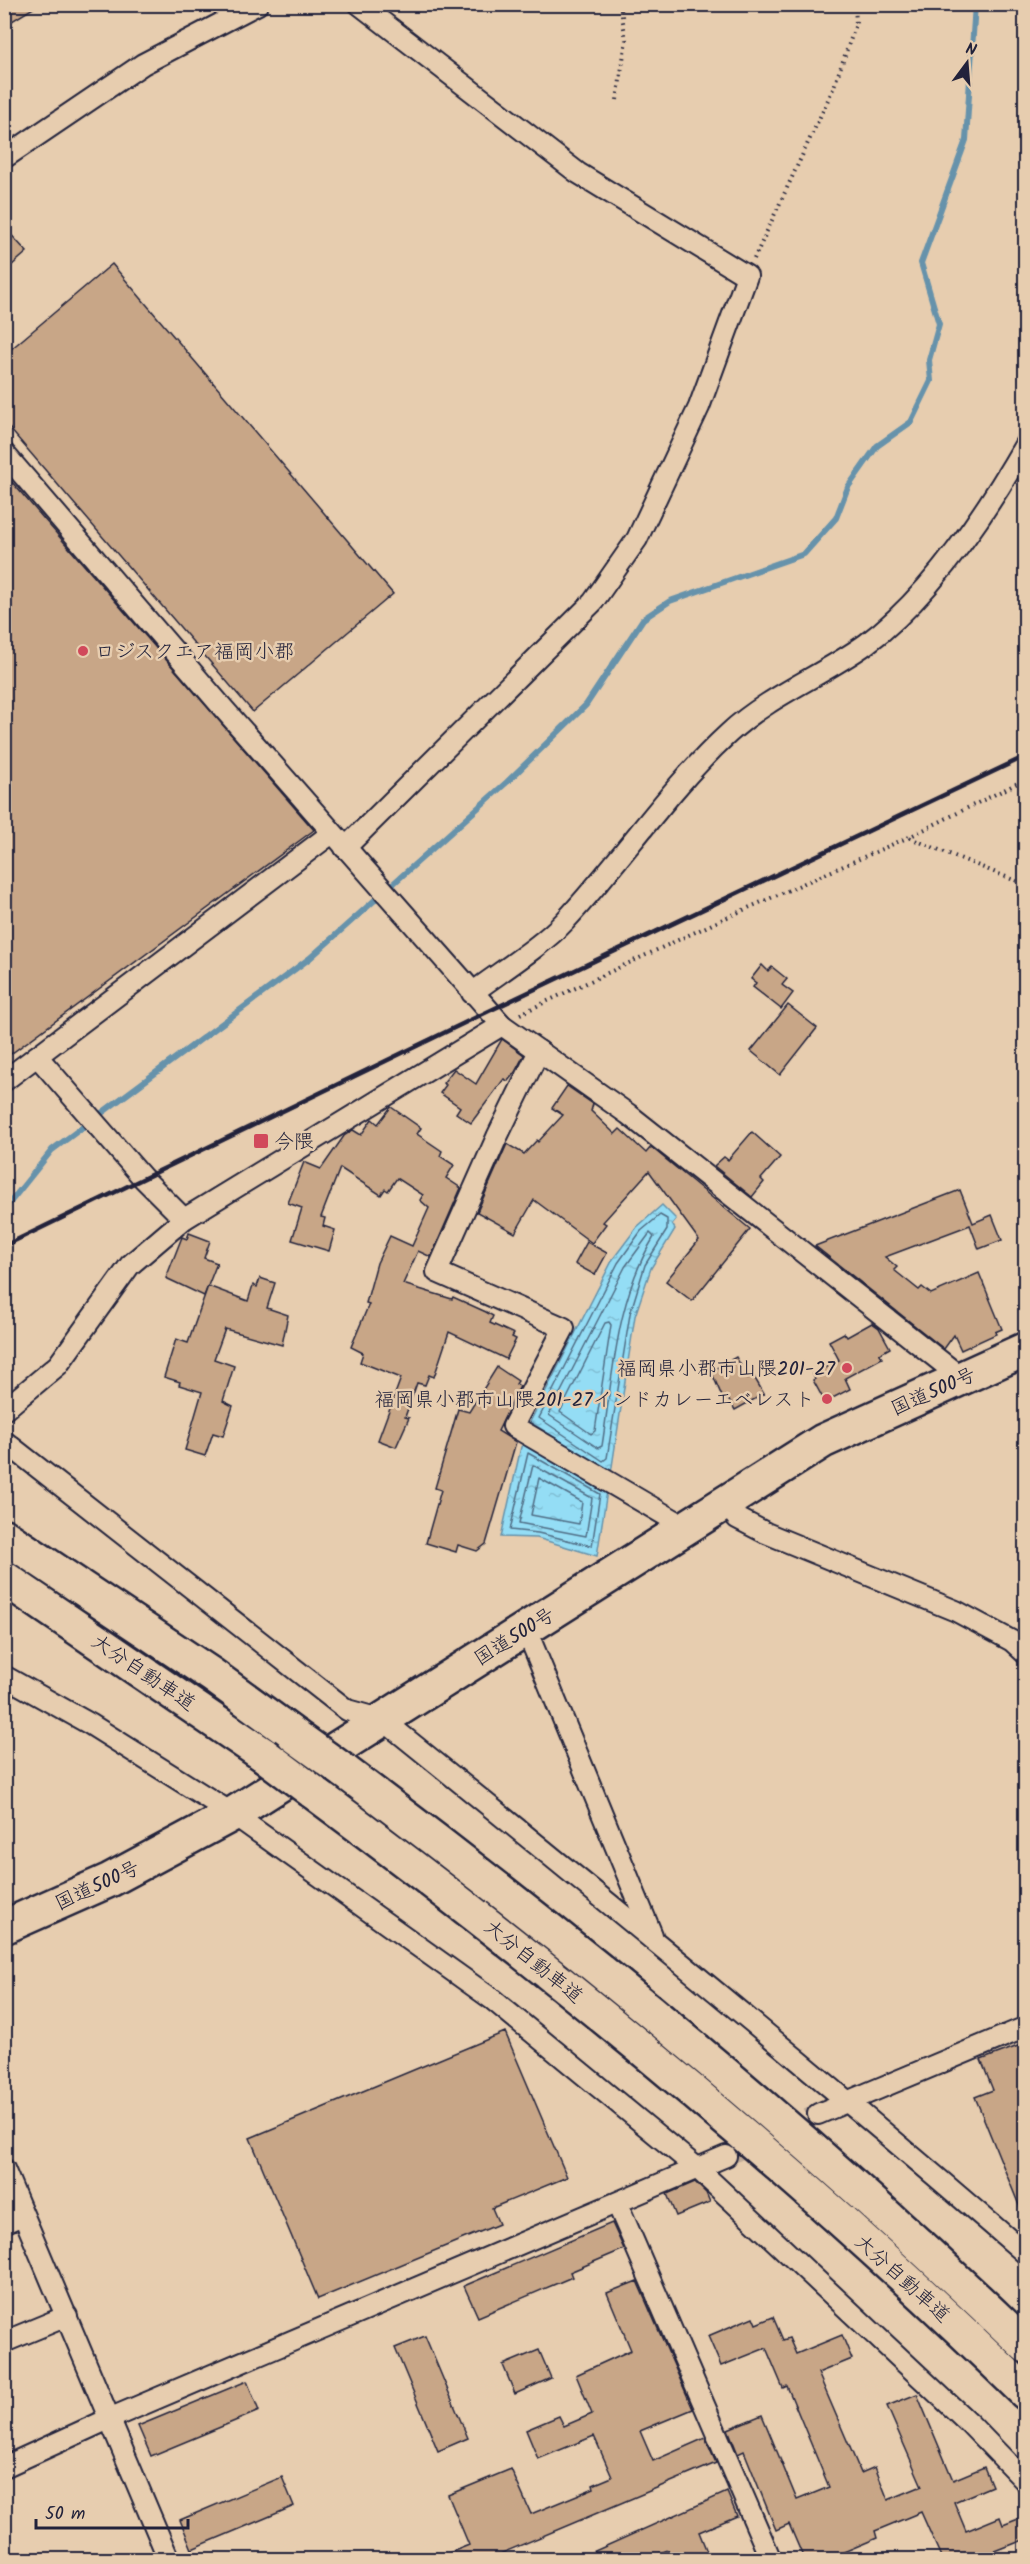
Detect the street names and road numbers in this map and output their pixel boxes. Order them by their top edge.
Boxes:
street label: 国道500号 [886,1360,982,1426]
street label: 国道500号 [468,1600,562,1675]
street label: 大分自動車道 [84,1627,202,1720]
street label: 国道500号 [50,1853,146,1920]
street label: 大分自動車道 [476,1912,589,2013]
street label: 大分自動車道 [846,2227,957,2332]

